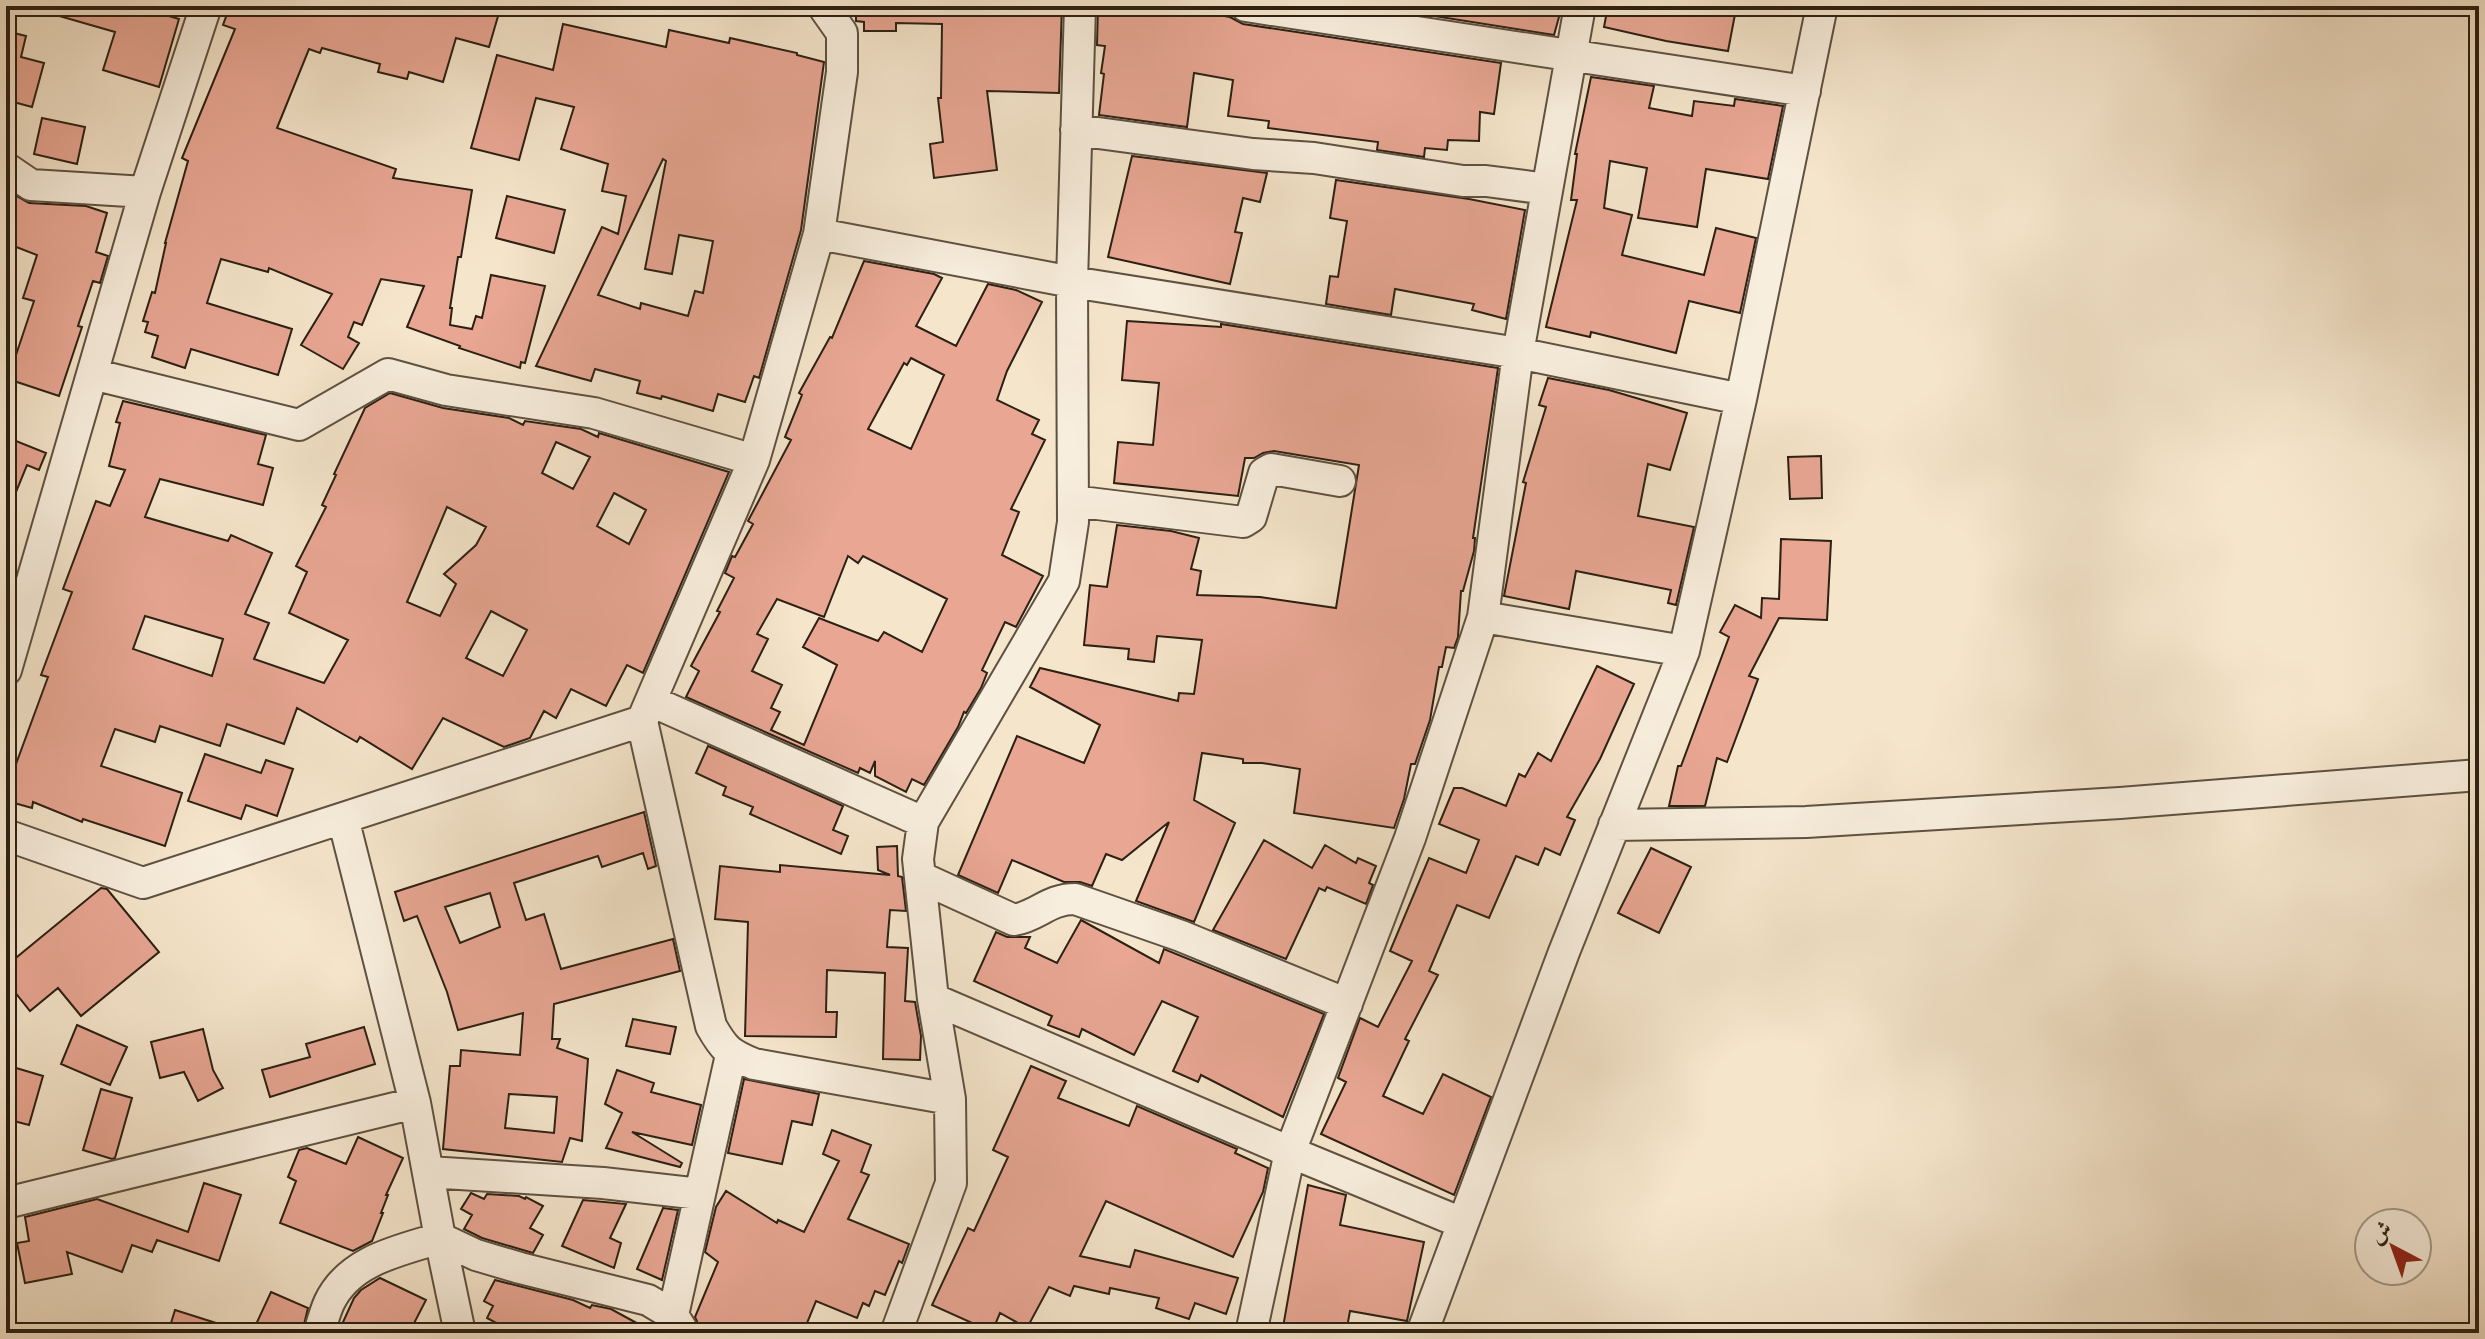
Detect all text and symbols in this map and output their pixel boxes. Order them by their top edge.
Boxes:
north arrow [2353,1207,2433,1287]
text: ش [2364,1216,2397,1250]

